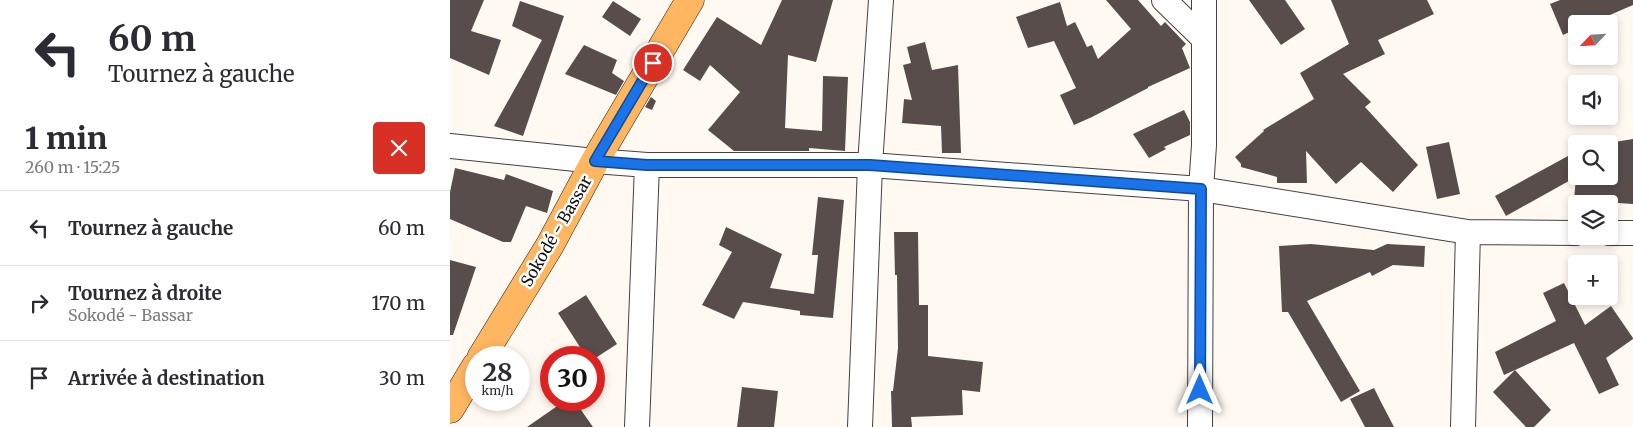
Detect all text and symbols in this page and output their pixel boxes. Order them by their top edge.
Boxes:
north arrow [1568,15,1618,65]
map controls [1568,15,1618,305]
text: 60 m [108,17,196,61]
icon: left [25,20,90,85]
pin [632,42,674,84]
icon: arrive [639,49,667,77]
text: Tournez à gauche [108,60,295,88]
button: sound [1568,75,1618,125]
text: 1 min [25,119,107,157]
button: close [373,122,425,174]
button: search [1568,135,1618,185]
text: 260 m · 15:25 [25,157,120,177]
street label: Sokodé - Bassar [516,172,596,290]
button: layers [1568,195,1618,245]
icon: left [25,214,53,242]
text: Tournez à gauche [68,216,233,240]
text: 60 m [378,216,425,240]
button: + [1568,255,1618,305]
text: Tournez à droite [68,281,222,305]
icon: right [25,289,53,317]
text: 170 m [372,291,425,315]
text: Sokodé - Bassar [68,305,193,325]
speed limit sign: 30 [540,346,605,411]
text: 28 [482,356,513,388]
position arrow [1173,363,1225,415]
icon: arrive [25,364,53,392]
text: Arrivée à destination [68,366,265,390]
text: 30 m [379,366,425,390]
text: km/h [482,383,513,398]

